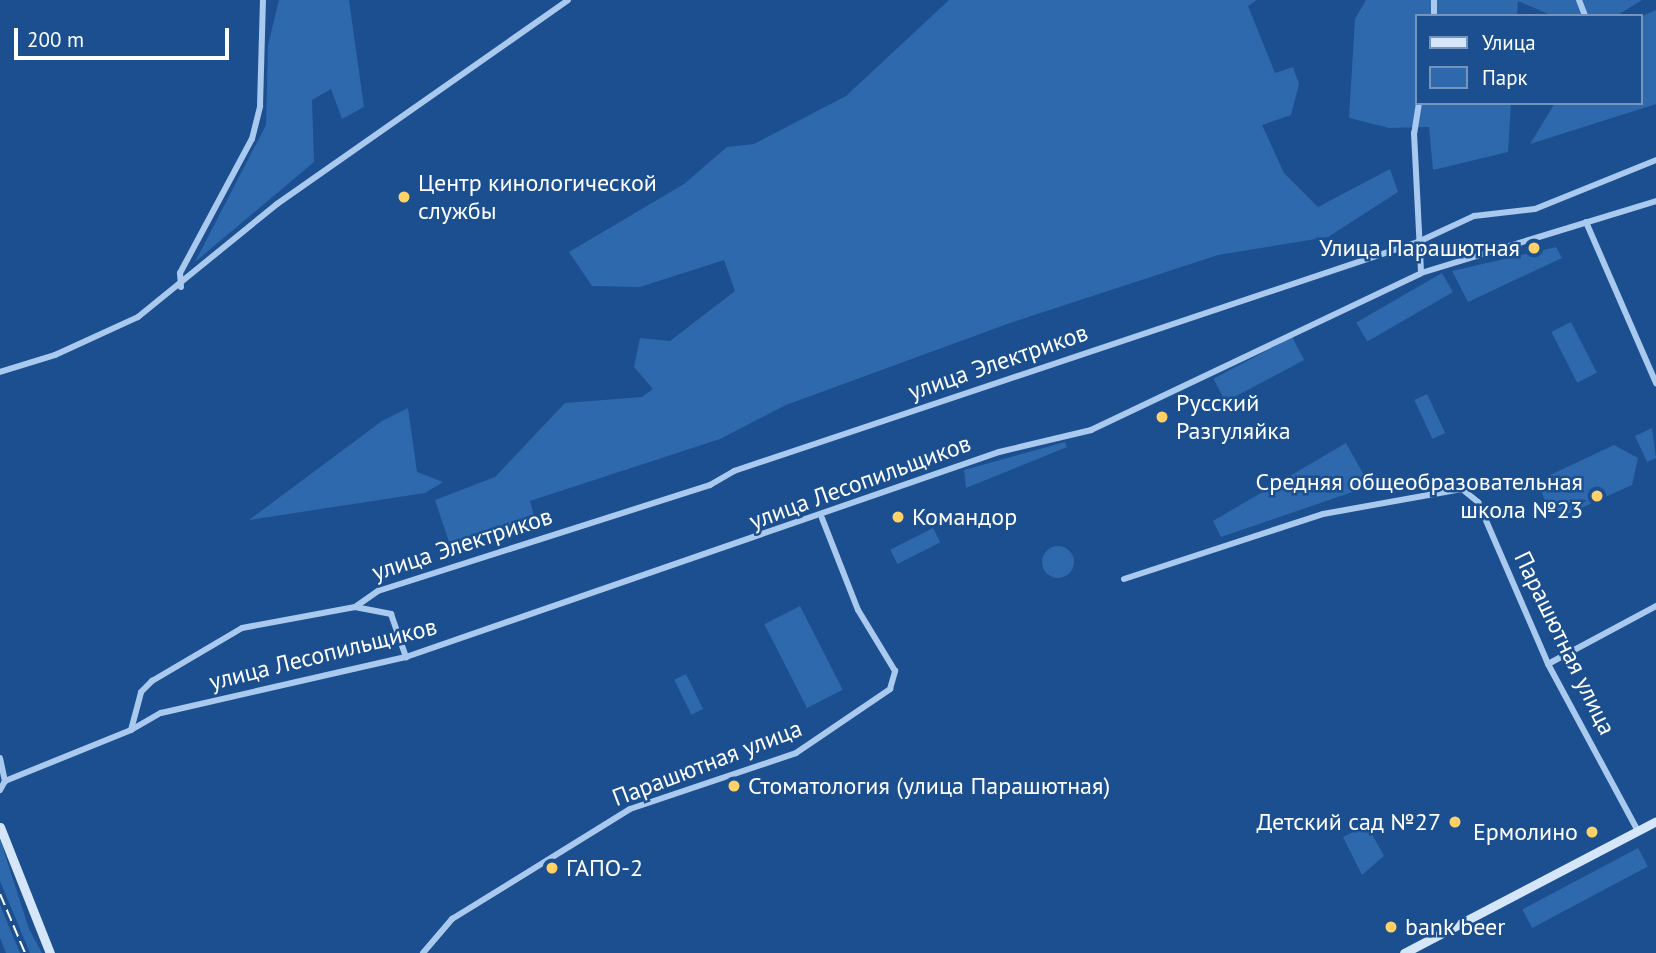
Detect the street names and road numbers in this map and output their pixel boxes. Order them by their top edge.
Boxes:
street label: улица Электриков [904,318,1092,406]
street label: улица Лесопильщиков [745,428,975,536]
street label: улица Электриков [368,501,556,587]
street label: Парашютная улица [1508,547,1622,739]
street label: улица Лесопильщиков [206,612,440,696]
street label: Парашютная улица [608,714,806,812]

